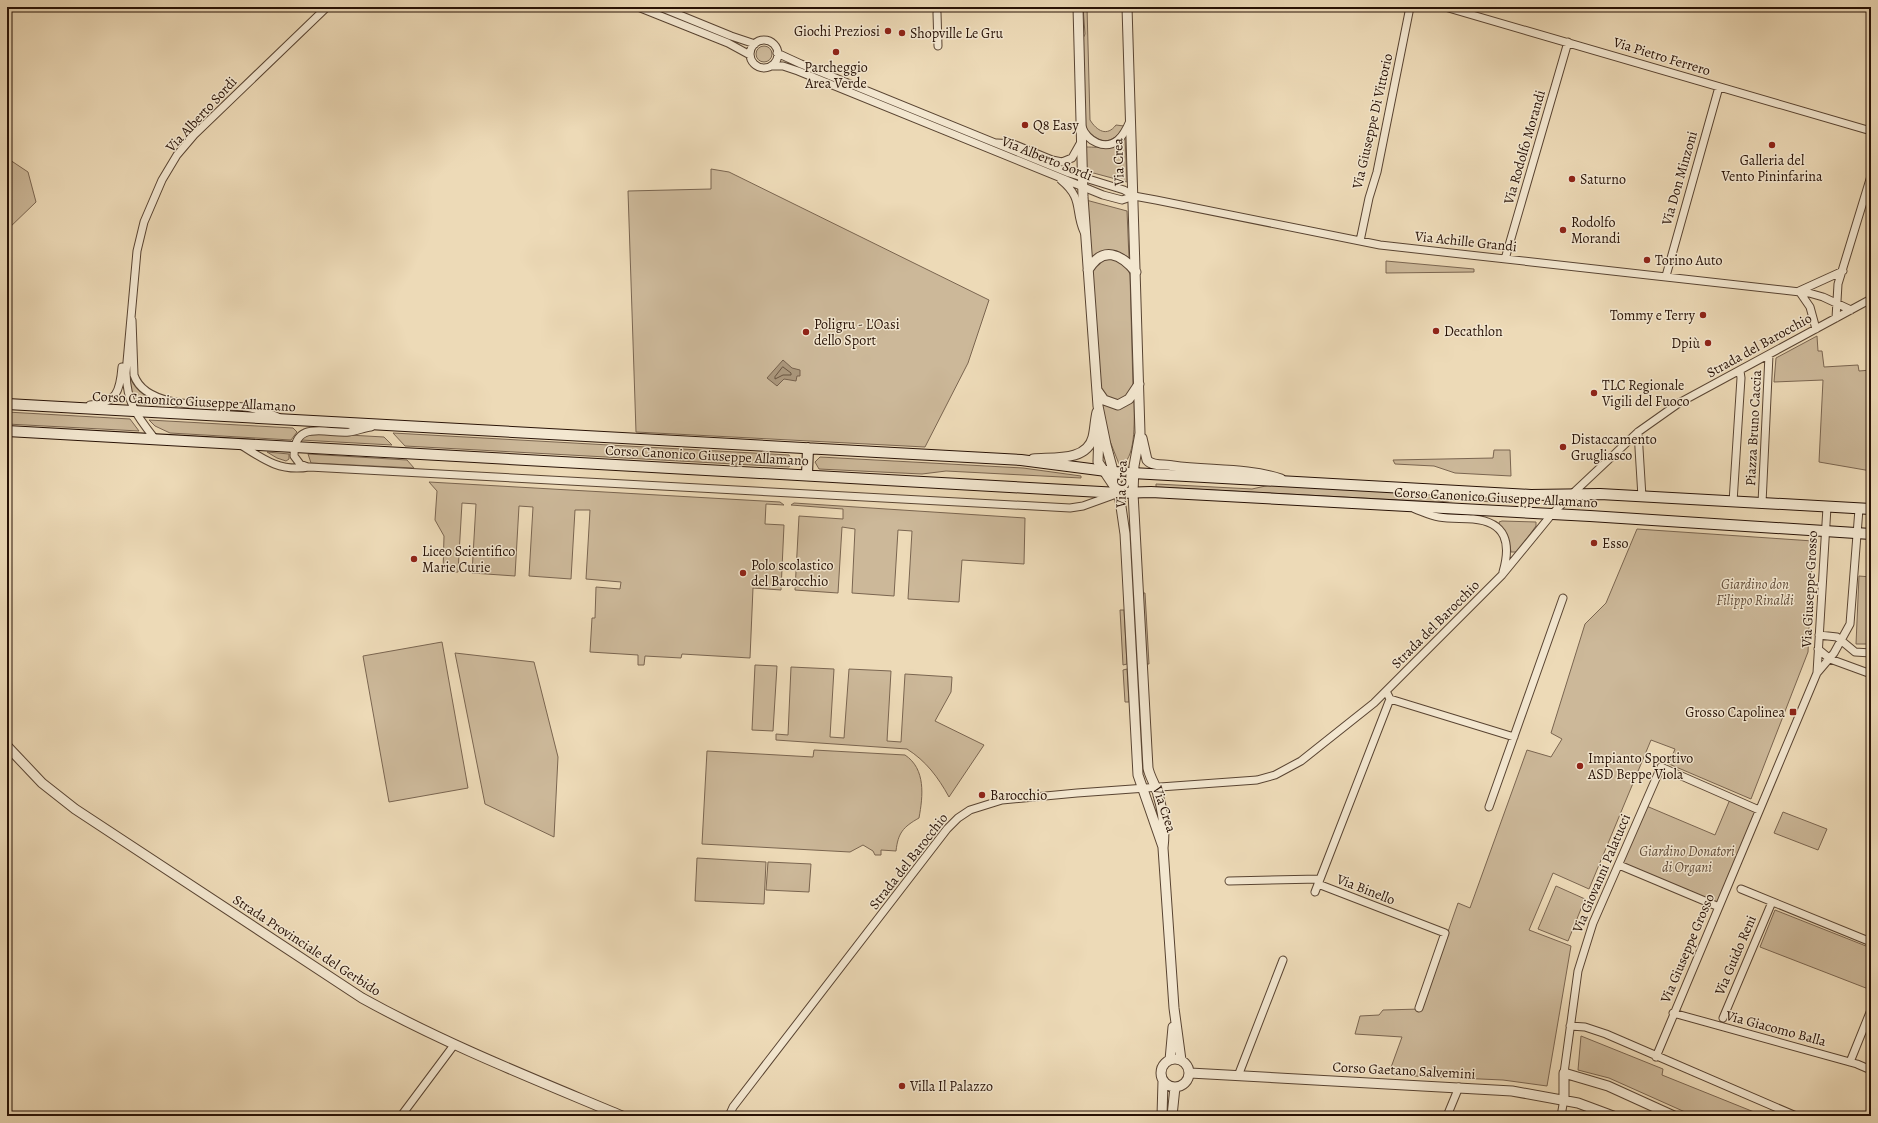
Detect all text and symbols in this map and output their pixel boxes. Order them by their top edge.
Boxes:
place label: Giochi Preziosi [794,22,880,41]
place label: Shopville Le Gru [910,24,1004,43]
marker: Giochi Preziosi [883,26,893,36]
marker: Shopville Le Gru [897,28,907,38]
street label: Via Pietro Ferrero [1610,32,1713,80]
marker: Parcheggio Area Verde [831,47,841,57]
street label: Via Giuseppe Di Vittorio [1347,51,1397,192]
place label: Parcheggio Area Verde [804,58,868,93]
street label: Via Alberto Sordi [161,73,241,157]
street label: Via Rodolfo Morandi [1499,88,1550,207]
place label: Q8 Easy [1033,116,1079,135]
marker: Q8 Easy [1020,120,1030,130]
street label: Via Don Minzoni [1657,129,1702,228]
street label: Via Alberto Sordi [998,131,1095,185]
street label: Via Crea [1108,137,1129,187]
marker: Galleria del Vento Pininfarina [1767,140,1777,150]
place label: Galleria del Vento Pininfarina [1720,151,1823,186]
place label: Saturno [1580,170,1626,189]
marker: Saturno [1567,174,1577,184]
place label: Rodolfo Morandi [1571,213,1620,248]
marker: Rodolfo Morandi [1558,225,1568,235]
street label: Via Achille Grandi [1413,227,1518,256]
place label: Torino Auto [1655,251,1723,270]
marker: Torino Auto [1642,255,1652,265]
place label: Tommy e Terry [1610,306,1696,325]
street label: Strada del Barocchio [1703,309,1815,382]
marker: Tommy e Terry [1698,310,1708,320]
place label: Poligru - L'Oasi dello Sport [814,315,900,350]
place label: Decathlon [1444,322,1503,341]
marker: Decathlon [1431,326,1441,336]
marker: Poligru - L'Oasi dello Sport [801,327,811,337]
place label: Dpiù [1671,334,1700,353]
marker: Dpiù [1703,338,1713,348]
street label: Piazza Bruno Caccia [1741,369,1766,487]
place label: TLC Regionale Vigili del Fuoco [1601,376,1689,411]
street label: Corso Canonico Giuseppe Allamano [92,387,296,416]
marker: TLC Regionale Vigili del Fuoco [1589,388,1599,398]
place label: Distaccamento Grugliasco [1571,430,1657,465]
street label: Corso Canonico Giuseppe Allamano [605,441,809,470]
marker: Distaccamento Grugliasco [1558,442,1568,452]
street label: Via Crea [1111,459,1132,509]
street label: Corso Canonico Giuseppe Allamano [1394,483,1598,512]
street label: Via Giuseppe Grosso [1797,530,1822,649]
place label: Esso [1602,534,1629,553]
marker: Esso [1589,538,1599,548]
place label: Liceo Scientifico Marie Curie [422,542,515,577]
marker: Liceo Scientifico Marie Curie [409,554,419,564]
place label: Polo scolastico del Barocchio [751,556,833,591]
marker: Polo scolastico del Barocchio [738,568,748,578]
park label: Giardino don Filippo Rinaldi [1716,575,1794,610]
street label: Strada del Barocchio [1387,576,1484,673]
place label: Grosso Capolinea [1685,703,1785,722]
marker: Grosso Capolinea [1788,707,1798,717]
place label: Impianto Sportivo ASD Beppe Viola [1587,749,1693,784]
marker: Impianto Sportivo ASD Beppe Viola [1575,761,1585,771]
street label: Via Crea [1148,783,1181,835]
place label: Barocchio [990,786,1047,805]
marker: Barocchio [977,790,987,800]
street label: Strada del Barocchio [865,809,952,914]
street label: Via Giovanni Palatucci [1567,811,1635,936]
park label: Giardino Donatori di Organi [1639,842,1735,877]
street label: Via Binello [1333,869,1398,909]
street label: Strada Provinciale del Gerbido [229,890,384,1001]
street label: Via Giuseppe Grosso [1655,891,1719,1007]
street label: Via Guido Reni [1710,912,1761,999]
street label: Via Giacomo Balla [1723,1006,1829,1051]
street label: Corso Gaetano Salvemini [1332,1057,1476,1084]
place label: Villa Il Palazzo [909,1077,993,1096]
marker: Villa Il Palazzo [897,1081,907,1091]

